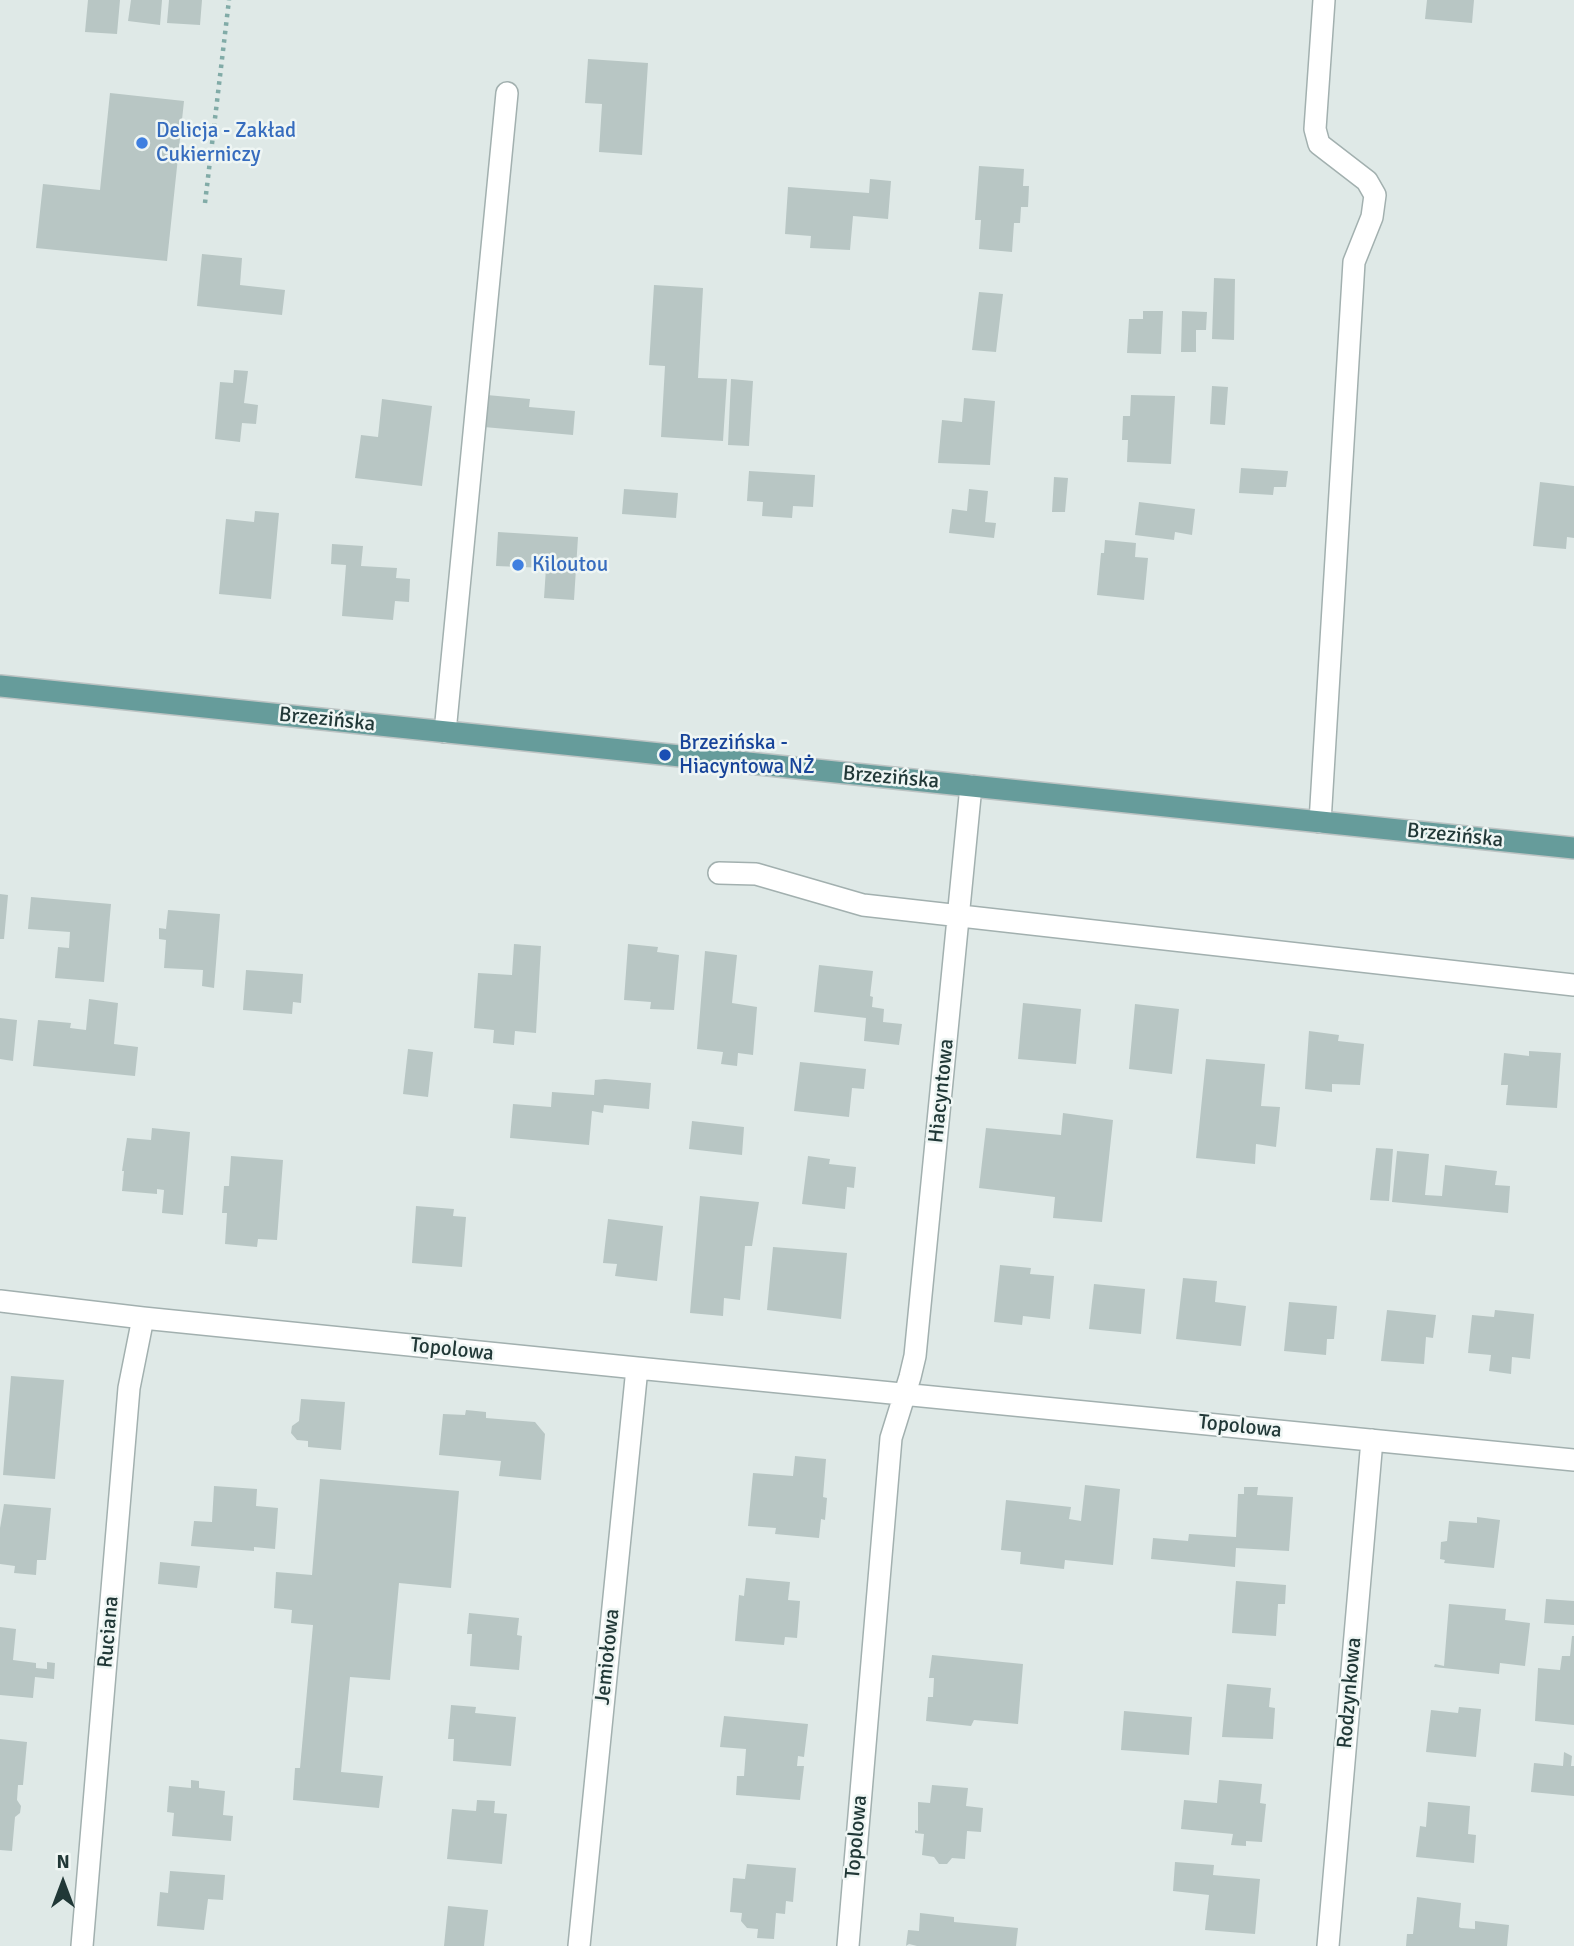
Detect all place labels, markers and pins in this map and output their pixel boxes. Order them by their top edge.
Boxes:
place label: Delicja - Zakład Cukierniczy [156,118,296,168]
marker: Delicja - Zakład Cukierniczy [134,135,150,151]
place label: Kiloutou [532,552,608,578]
marker: Kiloutou [510,557,526,573]
place label: Brzezińska - Hiacyntowa NŻ [679,730,815,780]
marker: Brzezińska - Hiacyntowa NŻ [657,747,673,763]

